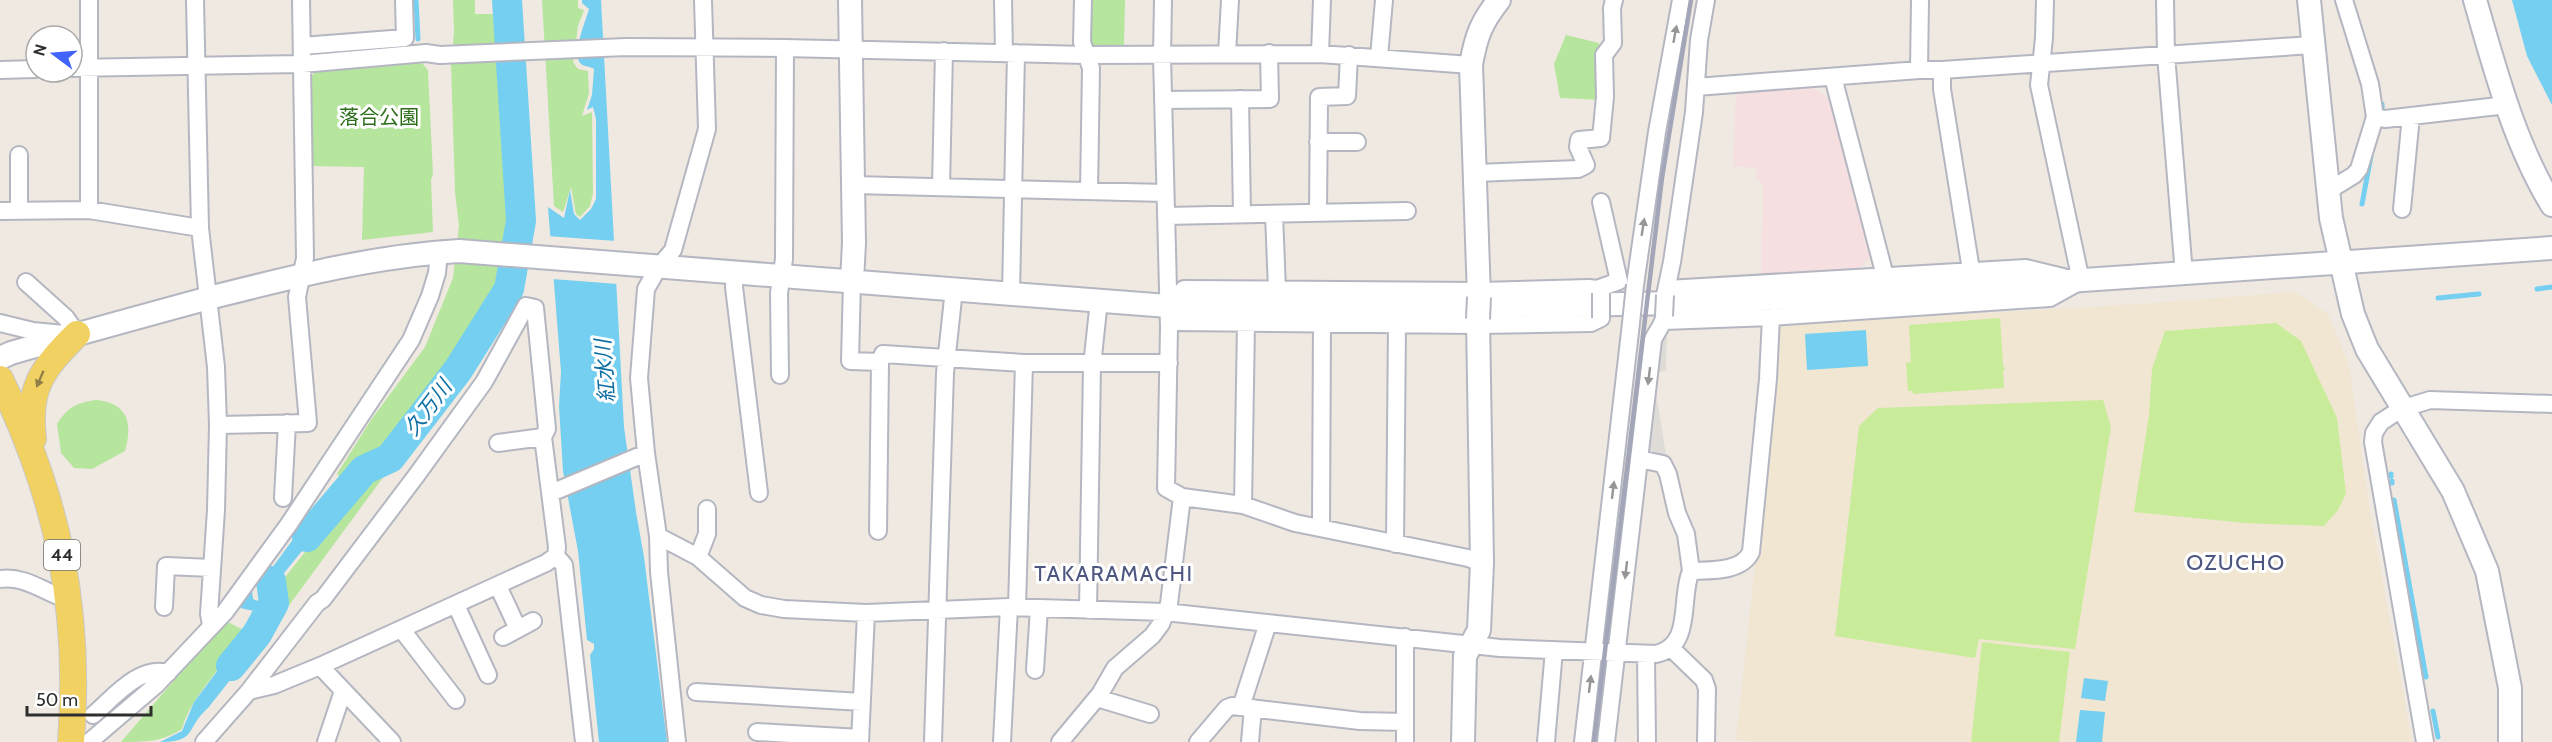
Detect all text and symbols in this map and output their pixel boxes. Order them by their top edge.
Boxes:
north arrow [24,24,84,84]
one-way arrow [1671,25,1680,44]
text: N [29,42,51,58]
park label: 落合公園 [339,105,419,129]
one-way arrow [1638,217,1647,236]
water label: 紅水川 [590,337,619,403]
one-way arrow [1644,367,1654,386]
one-way arrow [35,370,44,388]
water label: 久万川 [399,373,458,440]
one-way arrow [1608,481,1617,500]
road number: 44 [44,540,80,570]
district label: OZUCHO [2186,549,2286,576]
district label: TAKARAMACHI [1034,560,1194,587]
one-way arrow [1621,560,1631,579]
one-way arrow [1585,674,1595,693]
scale bar [27,679,152,717]
text: 50 m [36,689,78,711]

